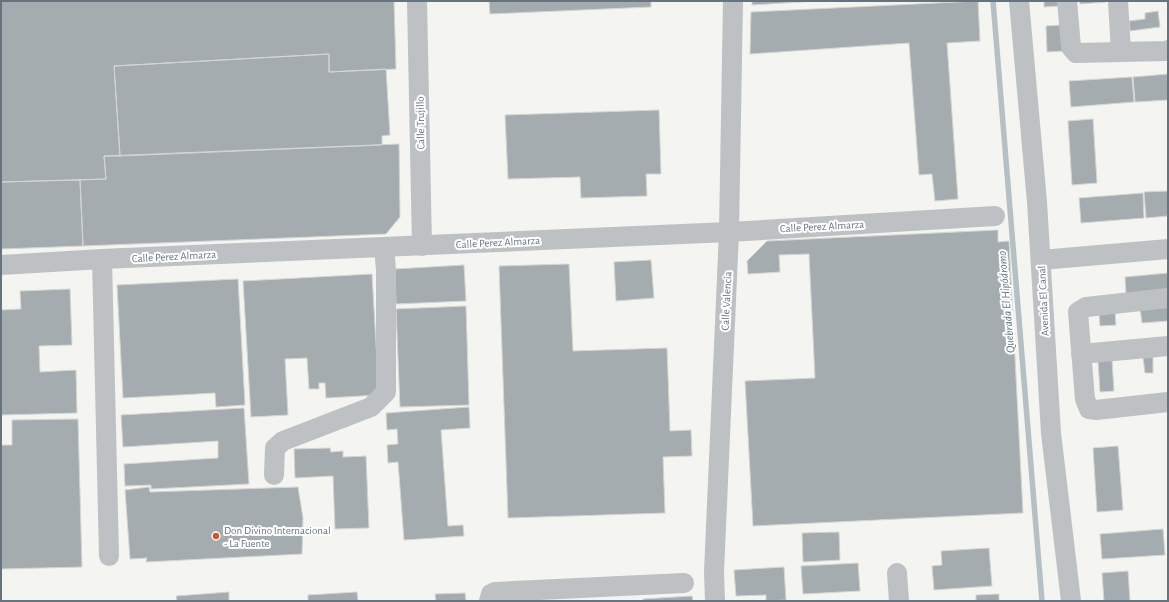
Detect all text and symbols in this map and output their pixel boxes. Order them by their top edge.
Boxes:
street label: Calle Trujillo [415,96,426,150]
street label: Calle Perez Almarza [780,219,864,234]
street label: Calle Perez Almarza [456,235,540,250]
street label: Calle Perez Almarza [132,249,216,264]
water label: Quebrada El Hipódromo [996,250,1017,354]
street label: Avenida El Canal [1036,265,1051,337]
street label: Calle Valencia [719,271,734,331]
place label: Don Divino Internacional - La Fuente [224,525,331,549]
marker: Don Divino Internacional - La Fuente [211,531,221,541]

